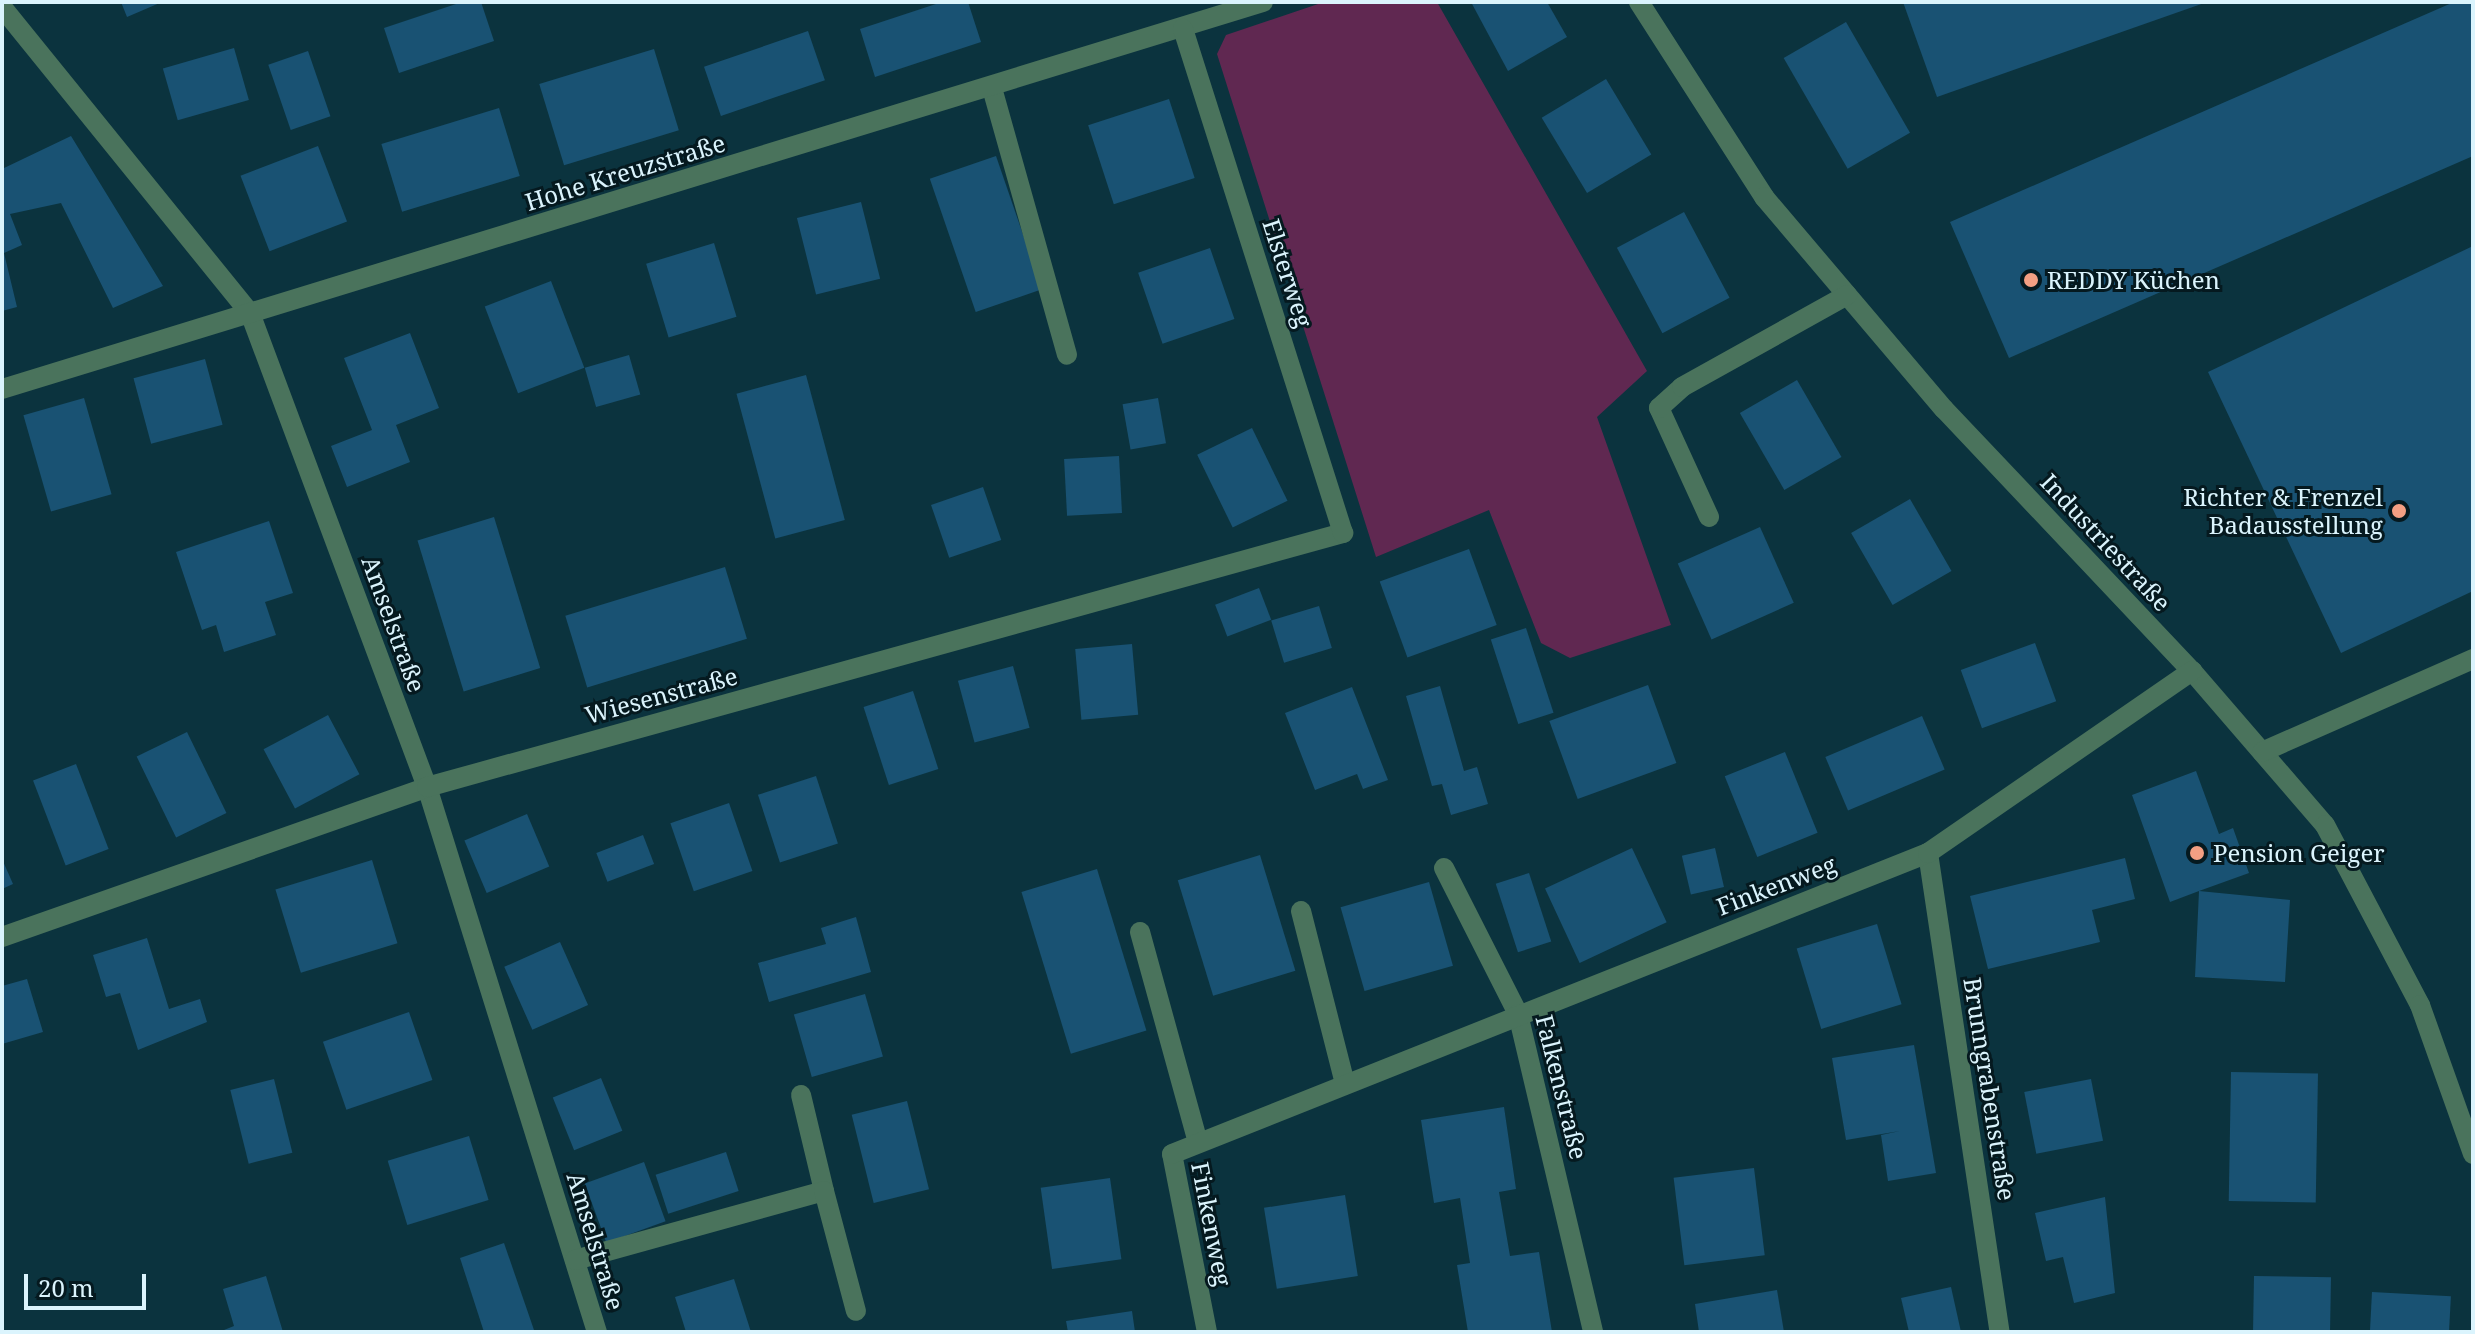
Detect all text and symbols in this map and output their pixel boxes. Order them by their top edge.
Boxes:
street label: Hohe Kreuzstraße [522,128,728,216]
street label: Elsterweg [1257,215,1319,331]
place label: REDDY Küchen [2047,266,2220,294]
marker: REDDY Küchen [2022,271,2040,289]
street label: Industriestraße [2035,467,2177,617]
place label: Richter & Frenzel Badausstellung [2183,483,2383,539]
marker: Richter & Frenzel Badausstellung [2390,502,2408,520]
street label: Amselstraße [356,552,432,696]
street label: Wiesenstraße [582,661,740,729]
place label: Pension Geiger [2213,839,2385,867]
marker: Pension Geiger [2188,844,2206,862]
street label: Finkenweg [1712,849,1840,921]
street label: Brunngrabenstraße [1958,975,2022,1203]
street label: Falkenstraße [1530,1012,1594,1162]
street label: Finkenweg [1186,1160,1238,1288]
street label: Amselstraße [561,1169,631,1313]
scale bar [28,1258,150,1308]
text: 20 m [38,1271,94,1304]

